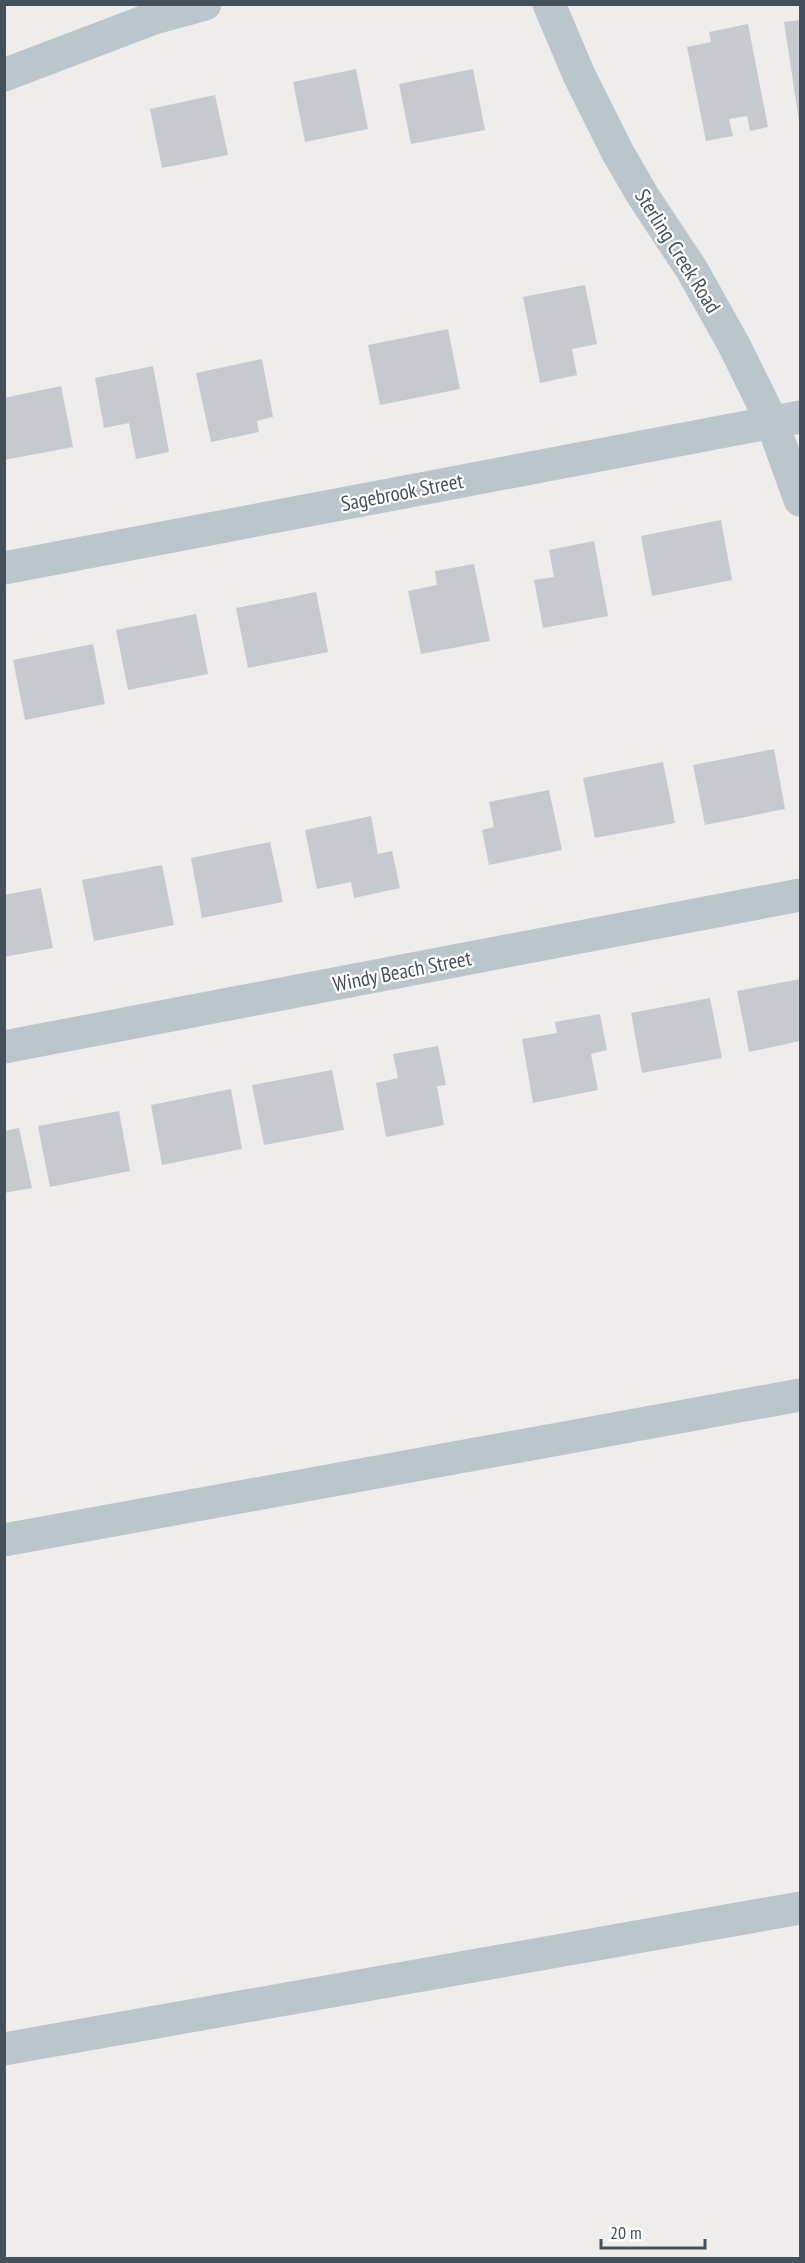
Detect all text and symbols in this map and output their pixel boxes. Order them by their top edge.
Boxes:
street label: Sterling Creek Road [629,184,727,318]
street label: Sagebrook Street [339,467,466,517]
street label: Windy Beach Street [331,944,474,998]
scale bar [601,2212,704,2250]
text: 20 m [610,2221,642,2244]

